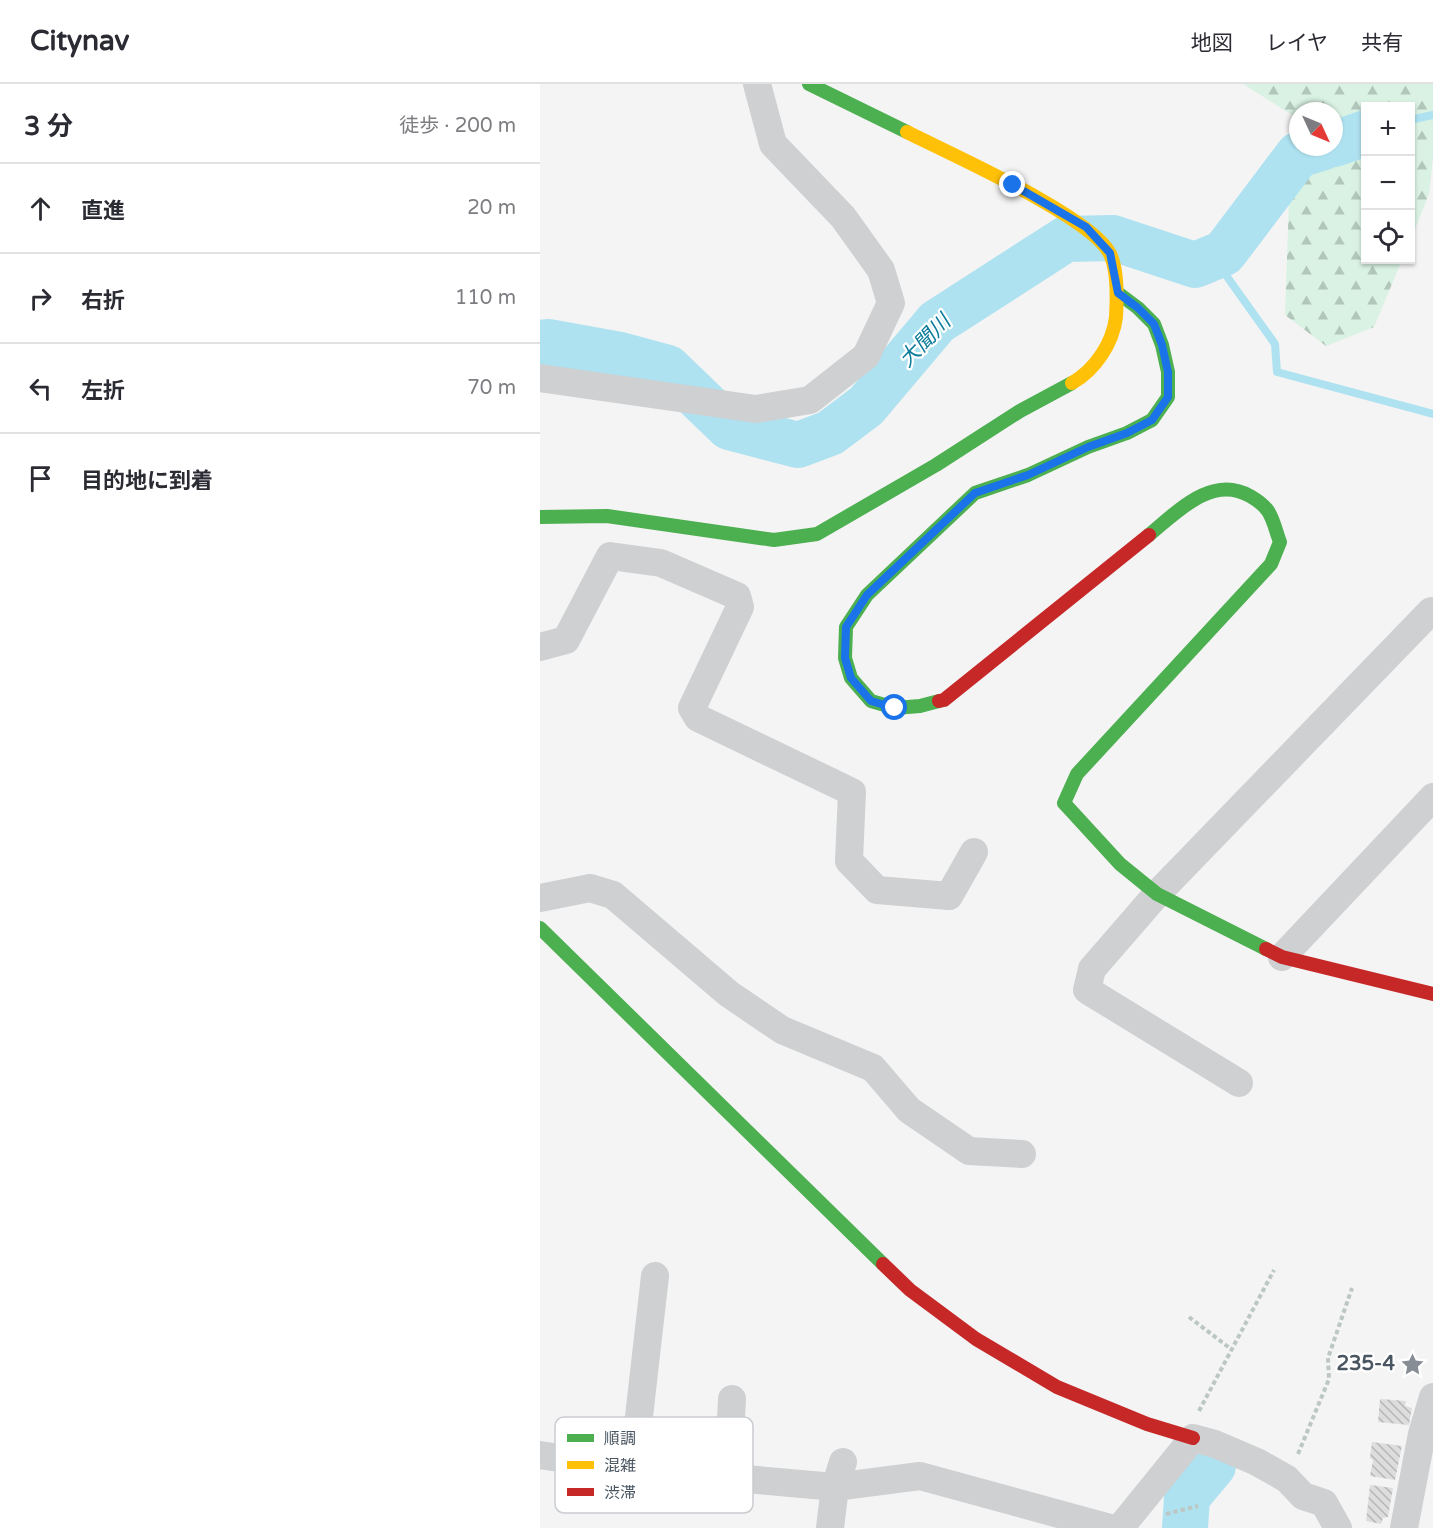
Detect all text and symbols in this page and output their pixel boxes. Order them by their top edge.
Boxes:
text: Citynav [30,24,129,58]
text: 地図 [1191,31,1233,56]
text: レイヤ [1266,31,1328,56]
text: 共有 [1361,31,1403,56]
north arrow [1289,102,1343,156]
map controls [1361,102,1415,264]
button: + [1361,102,1415,156]
text: 3 分 [24,111,73,142]
text: 徒歩 · 200 m [399,114,516,138]
button: − [1361,156,1415,210]
route end [999,171,1025,197]
icon: ahead [24,192,57,225]
text: 20 m [467,196,516,220]
text: 直進 [81,198,125,224]
button: locate [1361,210,1415,264]
icon: right [24,282,57,315]
text: 110 m [455,286,516,310]
text: 右折 [81,288,125,314]
water label: 大聞川 [894,308,957,372]
icon: left [24,372,57,405]
text: 70 m [467,376,516,400]
text: 左折 [81,378,125,404]
icon: arrive [24,462,57,495]
text: 目的地に到着 [81,468,213,494]
route start [881,694,907,720]
place icon: 235-4 [1400,1351,1426,1377]
place label: 235-4 [1336,1352,1395,1376]
legend [555,1417,753,1513]
text: 順調 [604,1429,636,1449]
text: 混雑 [604,1456,636,1476]
text: 渋滞 [604,1483,636,1503]

